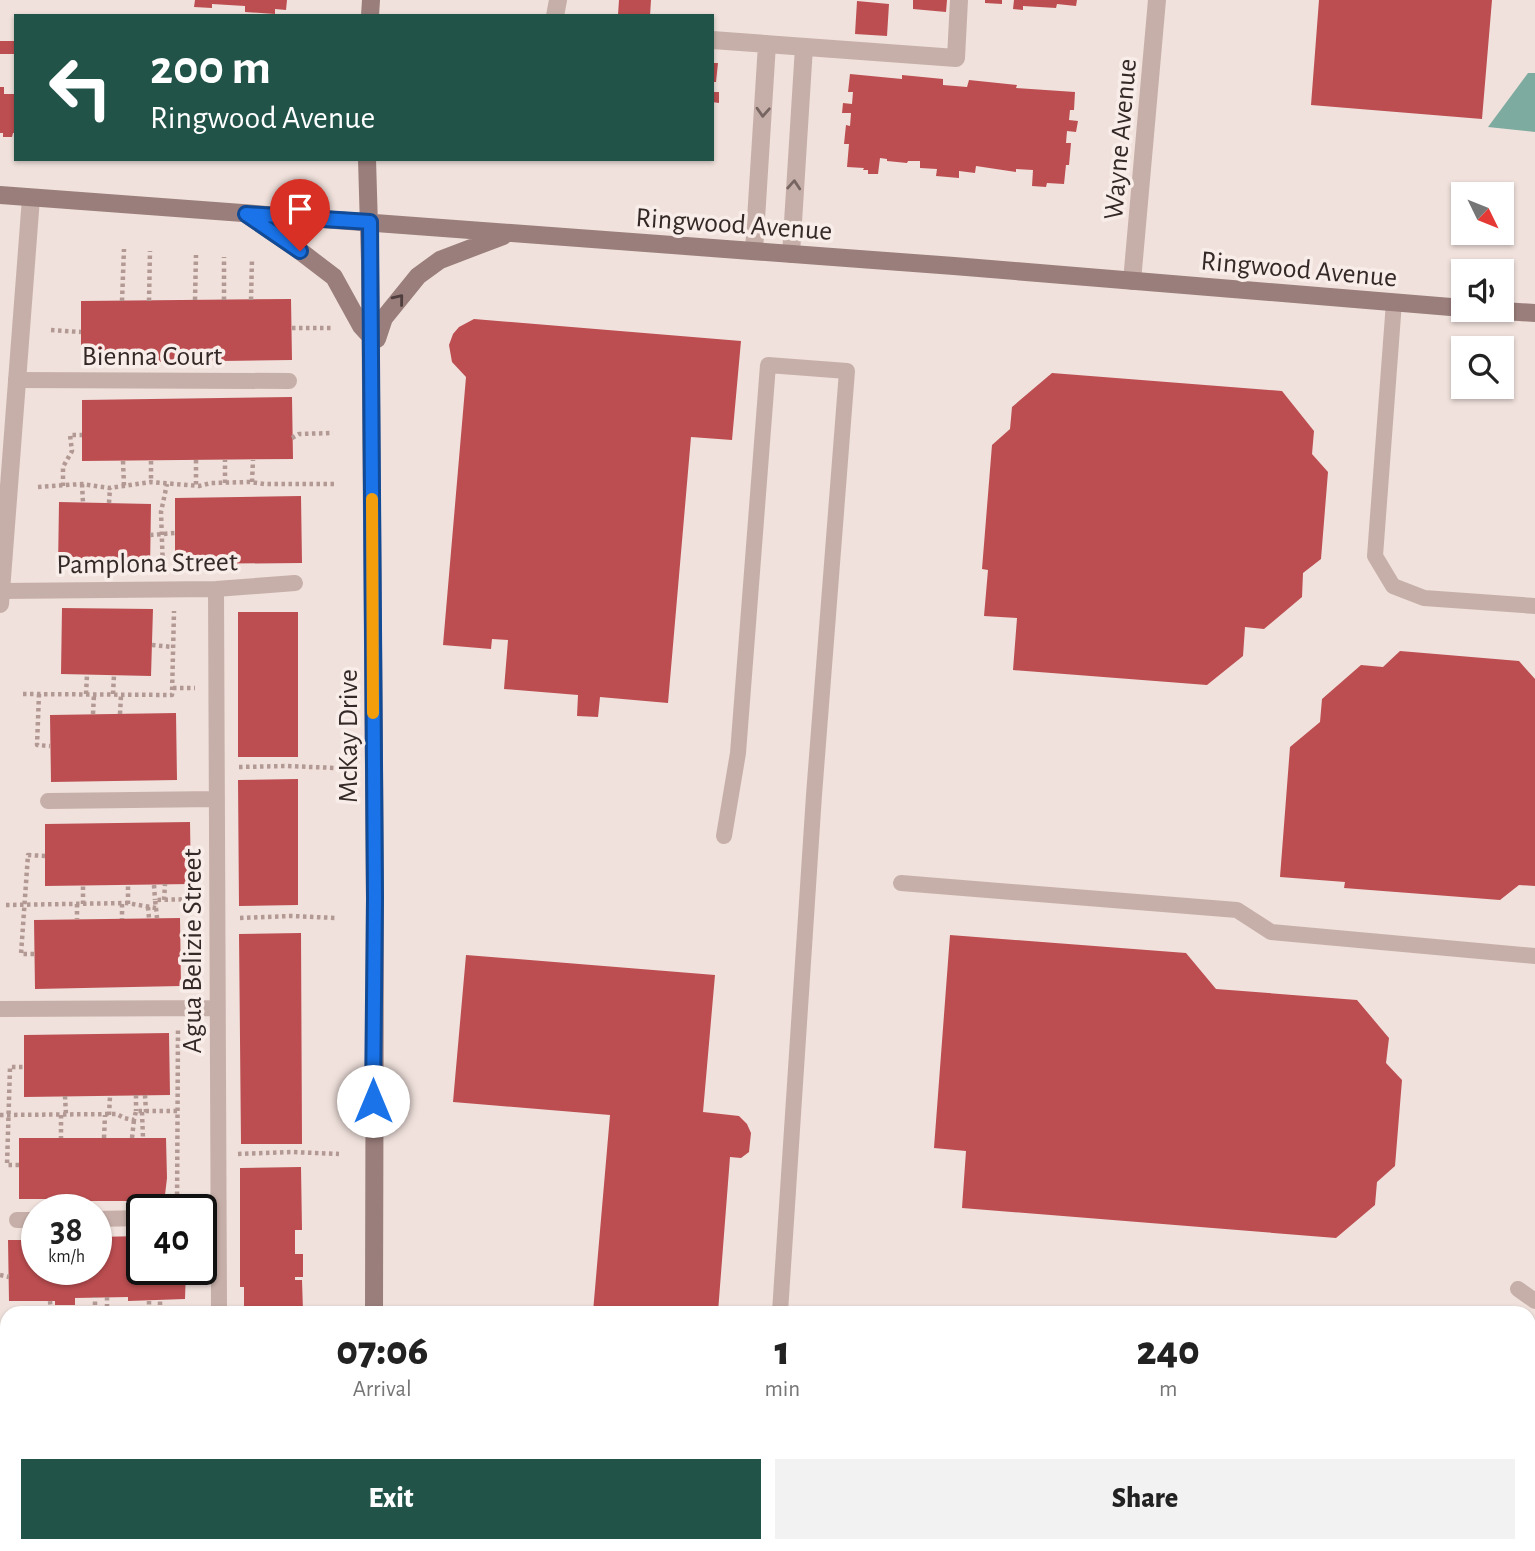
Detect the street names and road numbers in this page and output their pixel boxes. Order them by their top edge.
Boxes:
street label: Wayne Avenue [1100,57,1142,221]
street label: Ringwood Avenue [635,204,833,246]
street label: Ringwood Avenue [1199,247,1398,293]
street label: Bienna Court [82,343,222,371]
street label: Pamplona Street [56,548,238,580]
street label: McKay Drive [335,669,363,803]
street label: Agua Belizie Street [179,849,207,1053]

